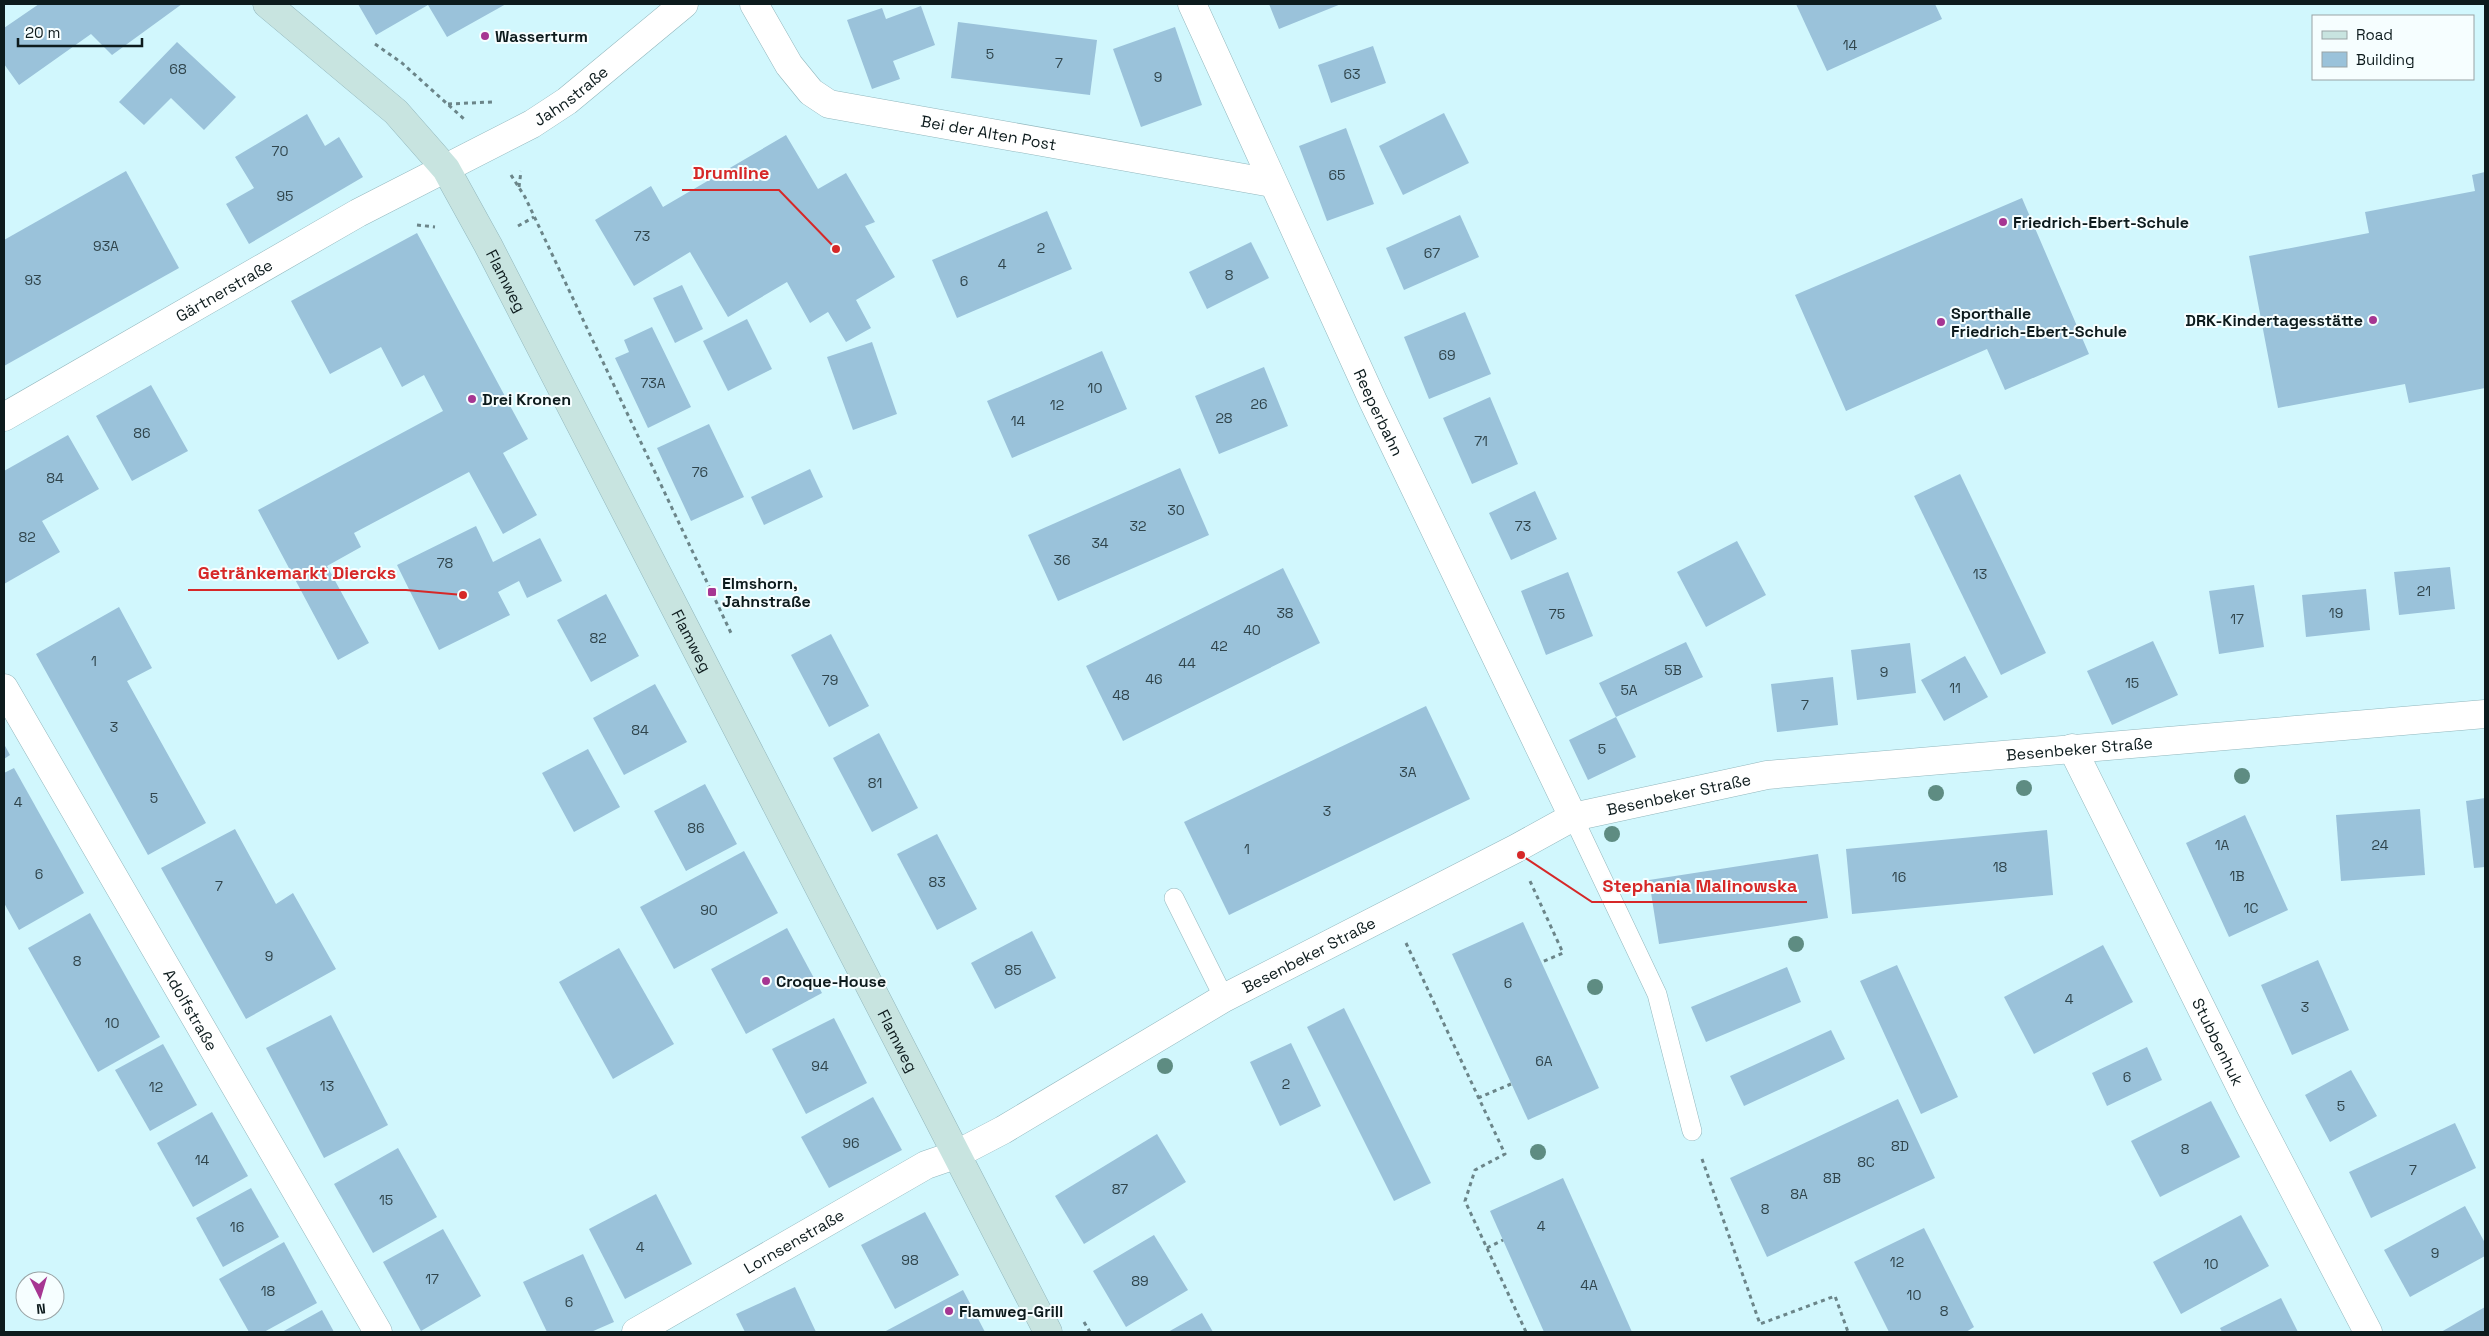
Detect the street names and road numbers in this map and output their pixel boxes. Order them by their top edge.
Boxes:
street label: Jahnstraße [530,61,612,131]
street label: Bei der Alten Post [919,110,1058,155]
street label: Flamweg [481,246,531,316]
street label: Gärtnerstraße [172,254,276,326]
street label: Reeperbahn [1349,365,1408,459]
street label: Flamweg [667,606,717,676]
street label: Besenbeker Straße [2005,732,2154,765]
street label: Besenbeker Straße [1604,768,1753,820]
street label: Besenbeker Straße [1238,912,1379,998]
street label: Adolfstraße [159,965,223,1054]
street label: Stubbenhuk [2187,994,2249,1089]
street label: Flamweg [873,1006,923,1076]
street label: Lornsenstraße [740,1204,848,1278]

